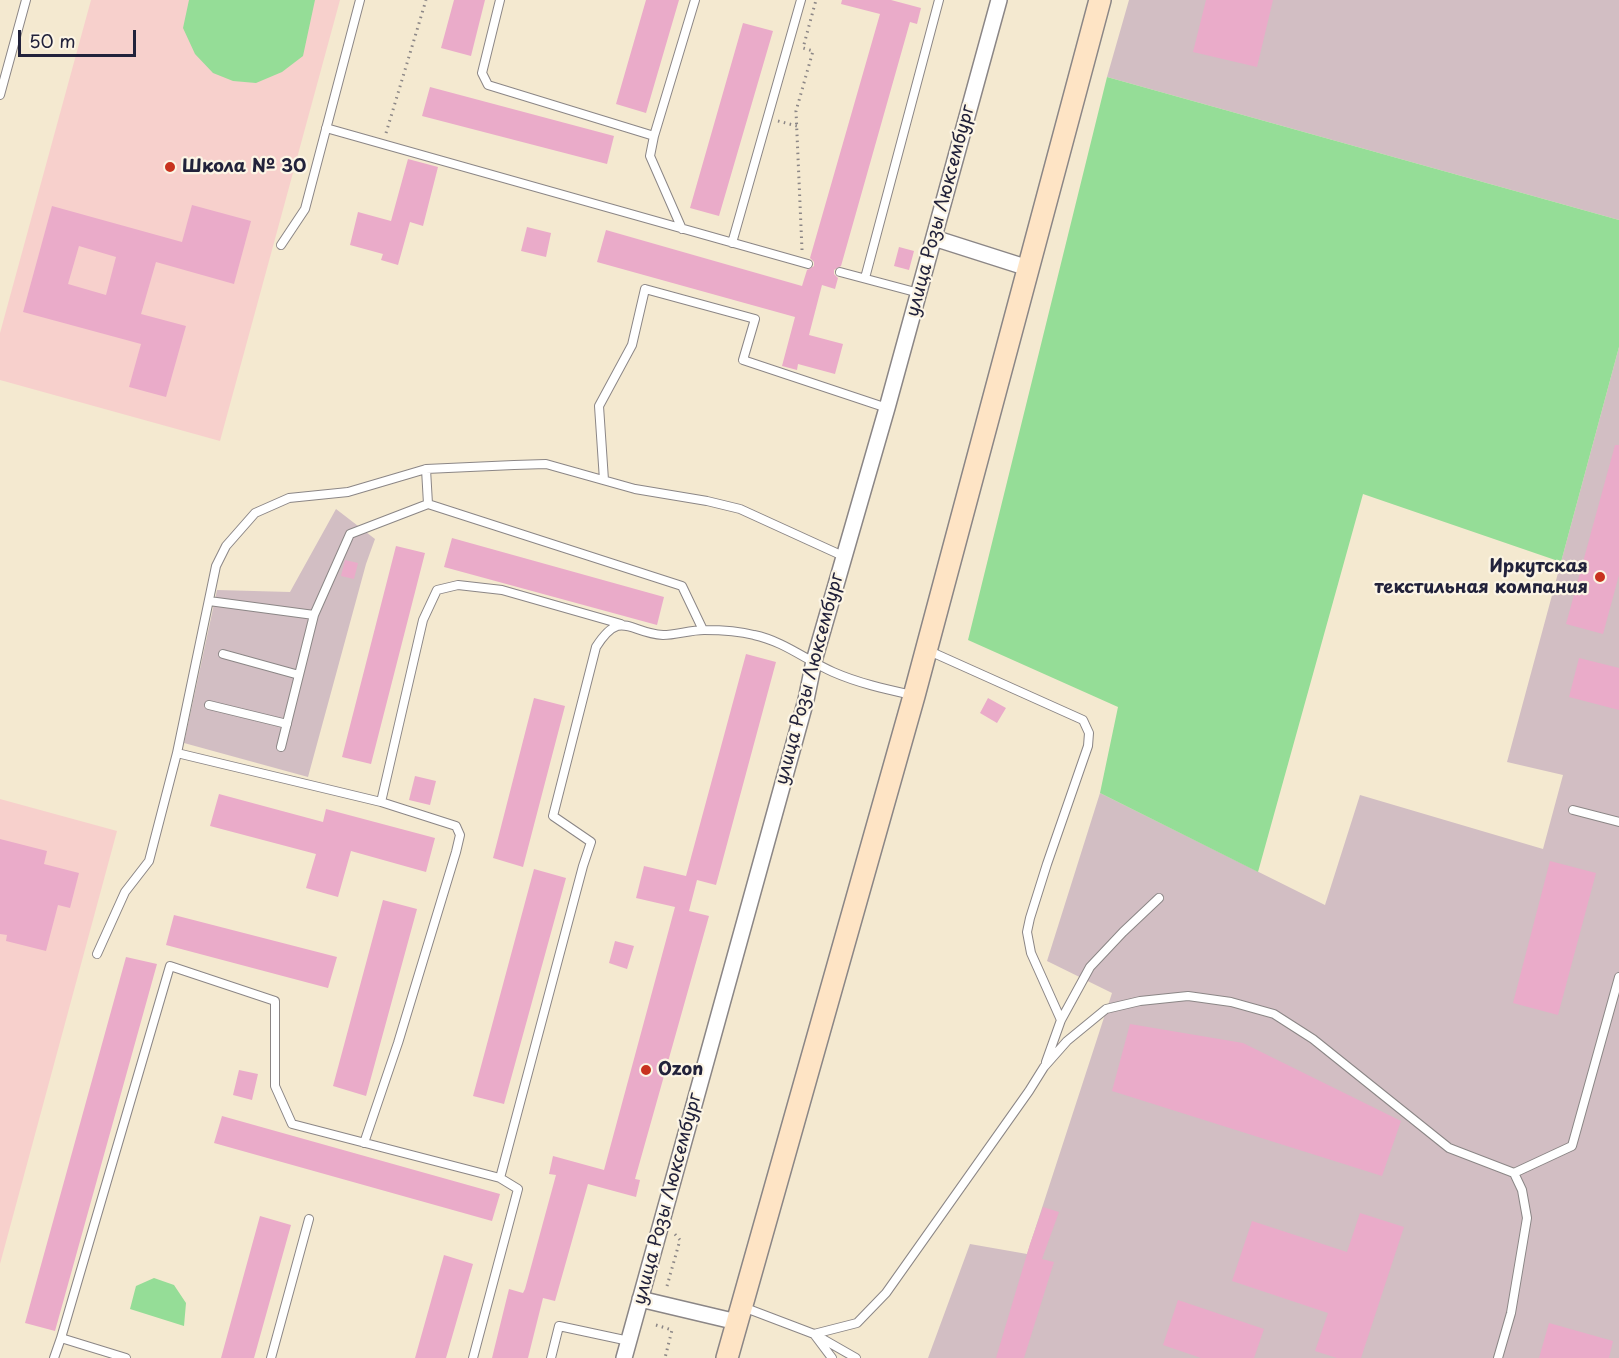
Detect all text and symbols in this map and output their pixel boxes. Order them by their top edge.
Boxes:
scale bar [21,18,140,56]
text: 50 m [29,27,76,54]
street label: улица Розы Люксембург [902,103,980,319]
place label: Школа № 30 [182,156,306,178]
marker: Школа № 30 [163,160,177,174]
place label: Иркутская текстильная компания [1374,556,1588,598]
marker: Иркутская текстильная компания [1593,570,1607,584]
street label: улица Розы Люксембург [771,571,849,787]
place label: Ozon [658,1059,703,1081]
marker: Ozon [639,1063,653,1077]
street label: улица Розы Люксембург [629,1091,707,1307]

